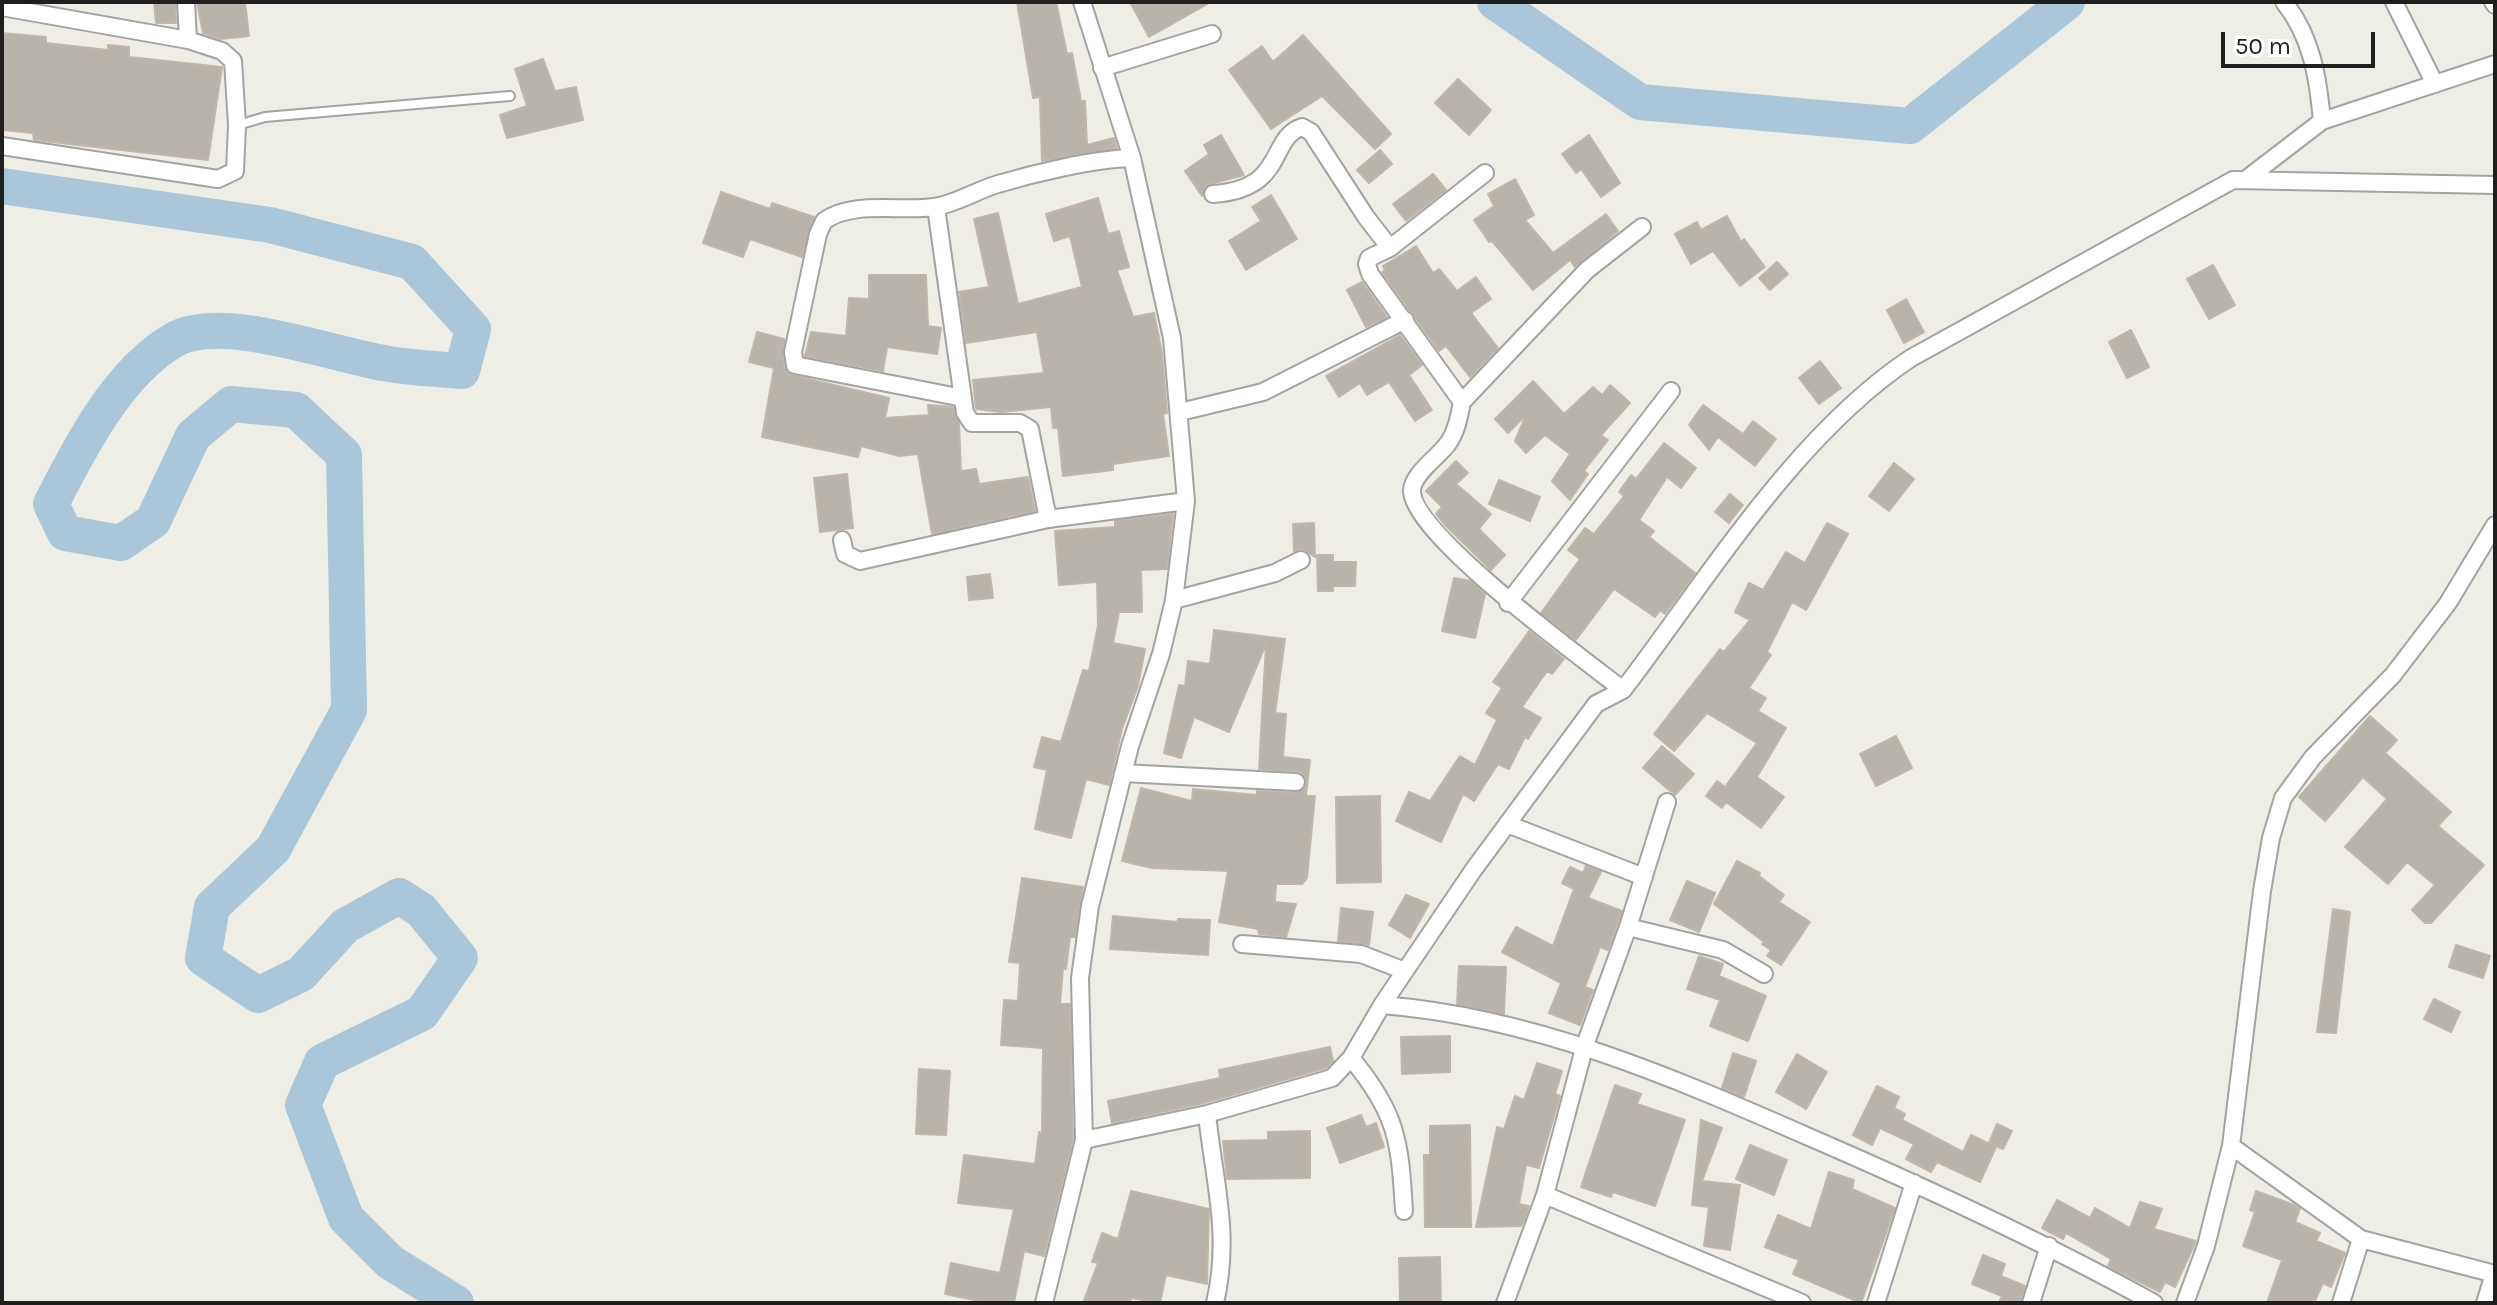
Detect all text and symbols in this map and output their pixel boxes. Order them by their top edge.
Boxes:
scale bar [2225,16,2379,66]
text: 50 m [2235,32,2291,60]

